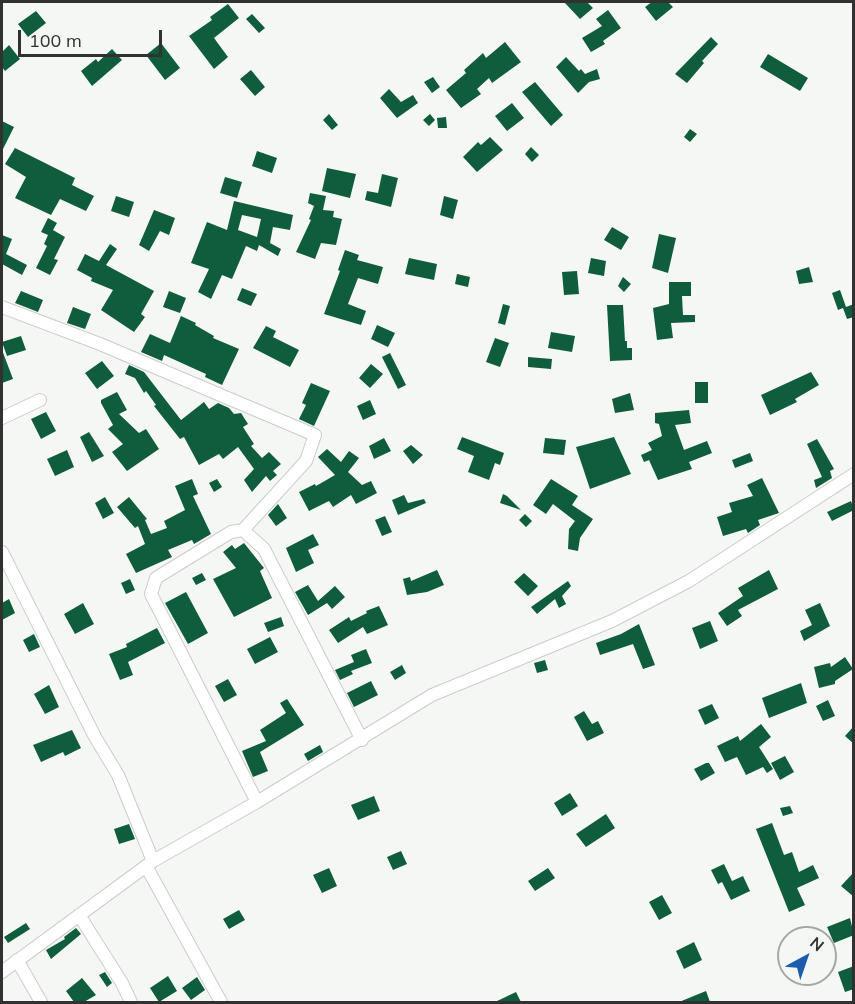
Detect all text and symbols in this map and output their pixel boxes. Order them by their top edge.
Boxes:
scale bar [21,18,165,56]
text: 100 m [29,29,82,52]
north arrow [777,926,837,986]
text: N [806,932,828,955]

